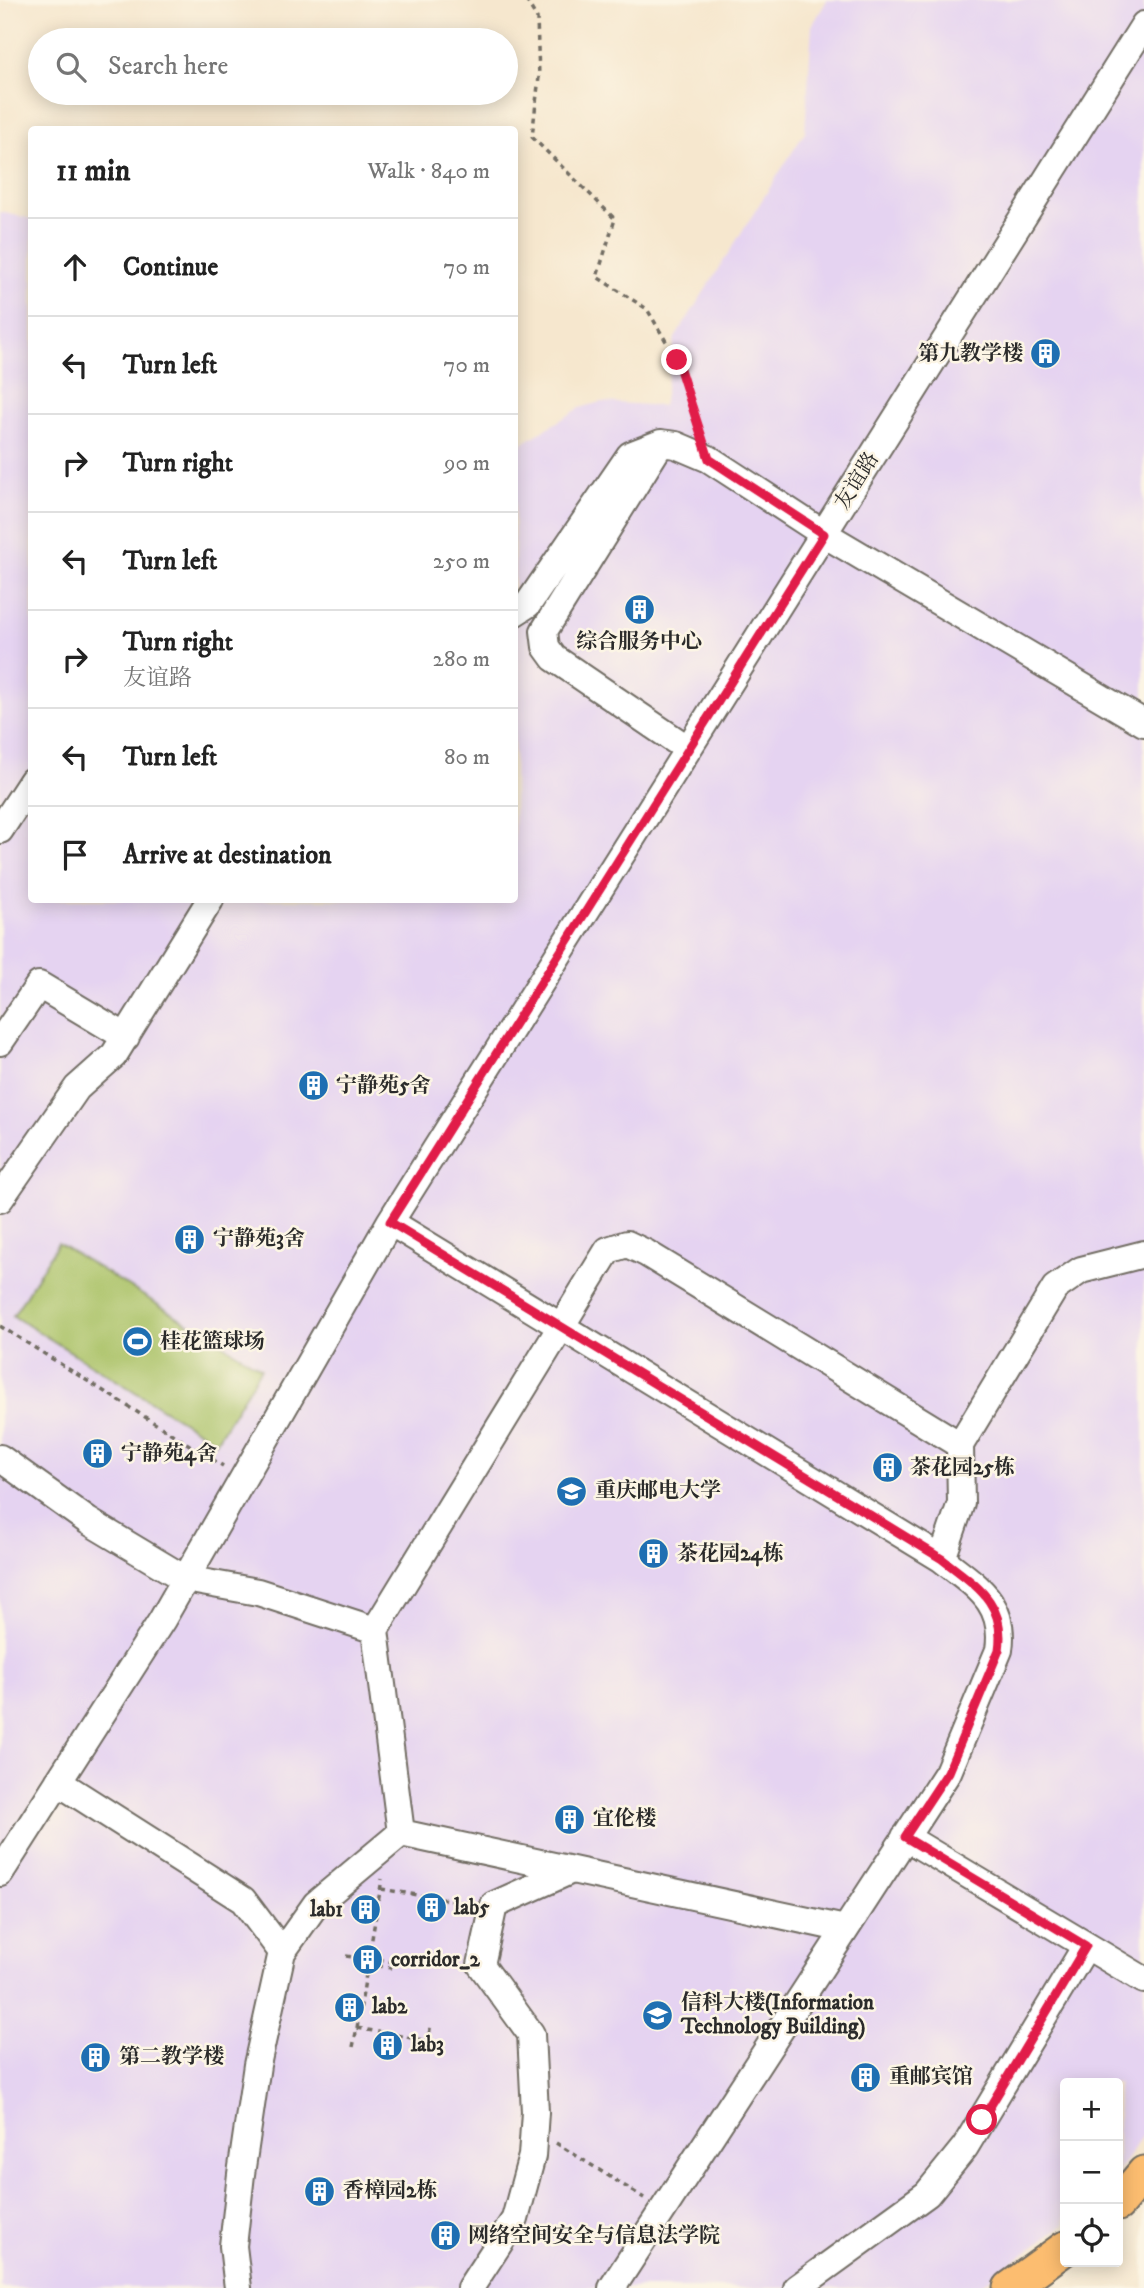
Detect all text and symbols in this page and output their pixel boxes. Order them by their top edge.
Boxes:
search box [28,28,518,105]
icon: search [52,48,90,86]
text: Search here [108,50,228,83]
text: 11 min [56,153,130,190]
text: Walk · 840 m [367,157,490,186]
icon: ahead [56,248,94,286]
text: Continue [123,251,218,284]
text: 70 m [443,253,490,282]
building icon: 第九教学楼 [1029,337,1063,371]
place label: 第九教学楼 [918,341,1023,367]
route end [661,344,692,375]
icon: left [56,346,94,384]
text: Turn left [123,349,217,382]
text: 70 m [443,351,490,380]
icon: right [56,444,94,482]
text: Turn right [123,447,233,480]
street label: 友谊路 [829,447,885,515]
text: 90 m [444,449,490,478]
icon: left [56,542,94,580]
text: Turn left [123,545,217,578]
text: 250 m [433,547,490,576]
building icon: 综合服务中心 [622,593,656,627]
text: Turn right [123,626,233,659]
place label: 综合服务中心 [576,629,702,655]
icon: right [56,640,94,678]
text: 280 m [433,645,490,674]
text: 友谊路 [123,664,192,693]
icon: left [56,738,94,776]
text: Turn left [123,741,217,774]
text: 80 m [444,743,490,772]
icon: arrive [56,836,94,874]
text: Arrive at destination [123,839,332,872]
building icon: 宁静苑5舍 [296,1069,330,1103]
place label: 宁静苑5舍 [336,1073,430,1099]
building icon: 宁静苑3舍 [173,1222,207,1256]
place label: 宁静苑3舍 [213,1226,305,1252]
sports icon: 桂花篮球场 [120,1325,154,1359]
place label: 桂花篮球场 [160,1329,265,1355]
building icon: 宁静苑4舍 [81,1437,115,1471]
place label: 宁静苑4舍 [121,1441,217,1467]
building icon: 茶花园25栋 [870,1451,904,1485]
place label: 茶花园25栋 [910,1455,1015,1481]
school or university icon: 重庆邮电大学 [555,1474,589,1508]
place label: 重庆邮电大学 [595,1478,721,1504]
building icon: 茶花园24栋 [637,1537,671,1571]
place label: 茶花园24栋 [677,1541,783,1567]
building icon: 宜伦楼 [553,1802,587,1836]
place label: 宜伦楼 [593,1806,656,1832]
building icon: lab5 [414,1891,448,1925]
building icon: lab1 [349,1893,383,1927]
place label: lab5 [453,1895,490,1921]
place label: lab1 [309,1897,343,1923]
building icon: corridor_2 [351,1943,385,1977]
place label: corridor_2 [391,1947,481,1973]
building icon: lab2 [332,1990,366,2024]
place label: 信科大楼(Information Technology Building) [680,1990,875,2040]
place label: lab2 [371,1994,408,2020]
school or university icon: 信科大楼(Information Technology Building) [641,1998,675,2032]
building icon: lab3 [371,2028,405,2062]
place label: lab3 [410,2032,444,2058]
building icon: 第二教学楼 [79,2040,113,2074]
place label: 第二教学楼 [119,2044,224,2070]
building icon: 重邮宾馆 [849,2060,883,2094]
place label: 重邮宾馆 [889,2064,973,2090]
map controls [1060,2078,1123,2267]
button: + [1060,2078,1123,2141]
route start [966,2104,997,2135]
button: − [1060,2141,1123,2204]
building icon: 香樟园2栋 [303,2174,337,2208]
place label: 香樟园2栋 [343,2178,437,2204]
button: locate [1060,2204,1123,2267]
building icon: 网络空间安全与信息法学院 [428,2219,462,2253]
place label: 网络空间安全与信息法学院 [468,2223,720,2249]

